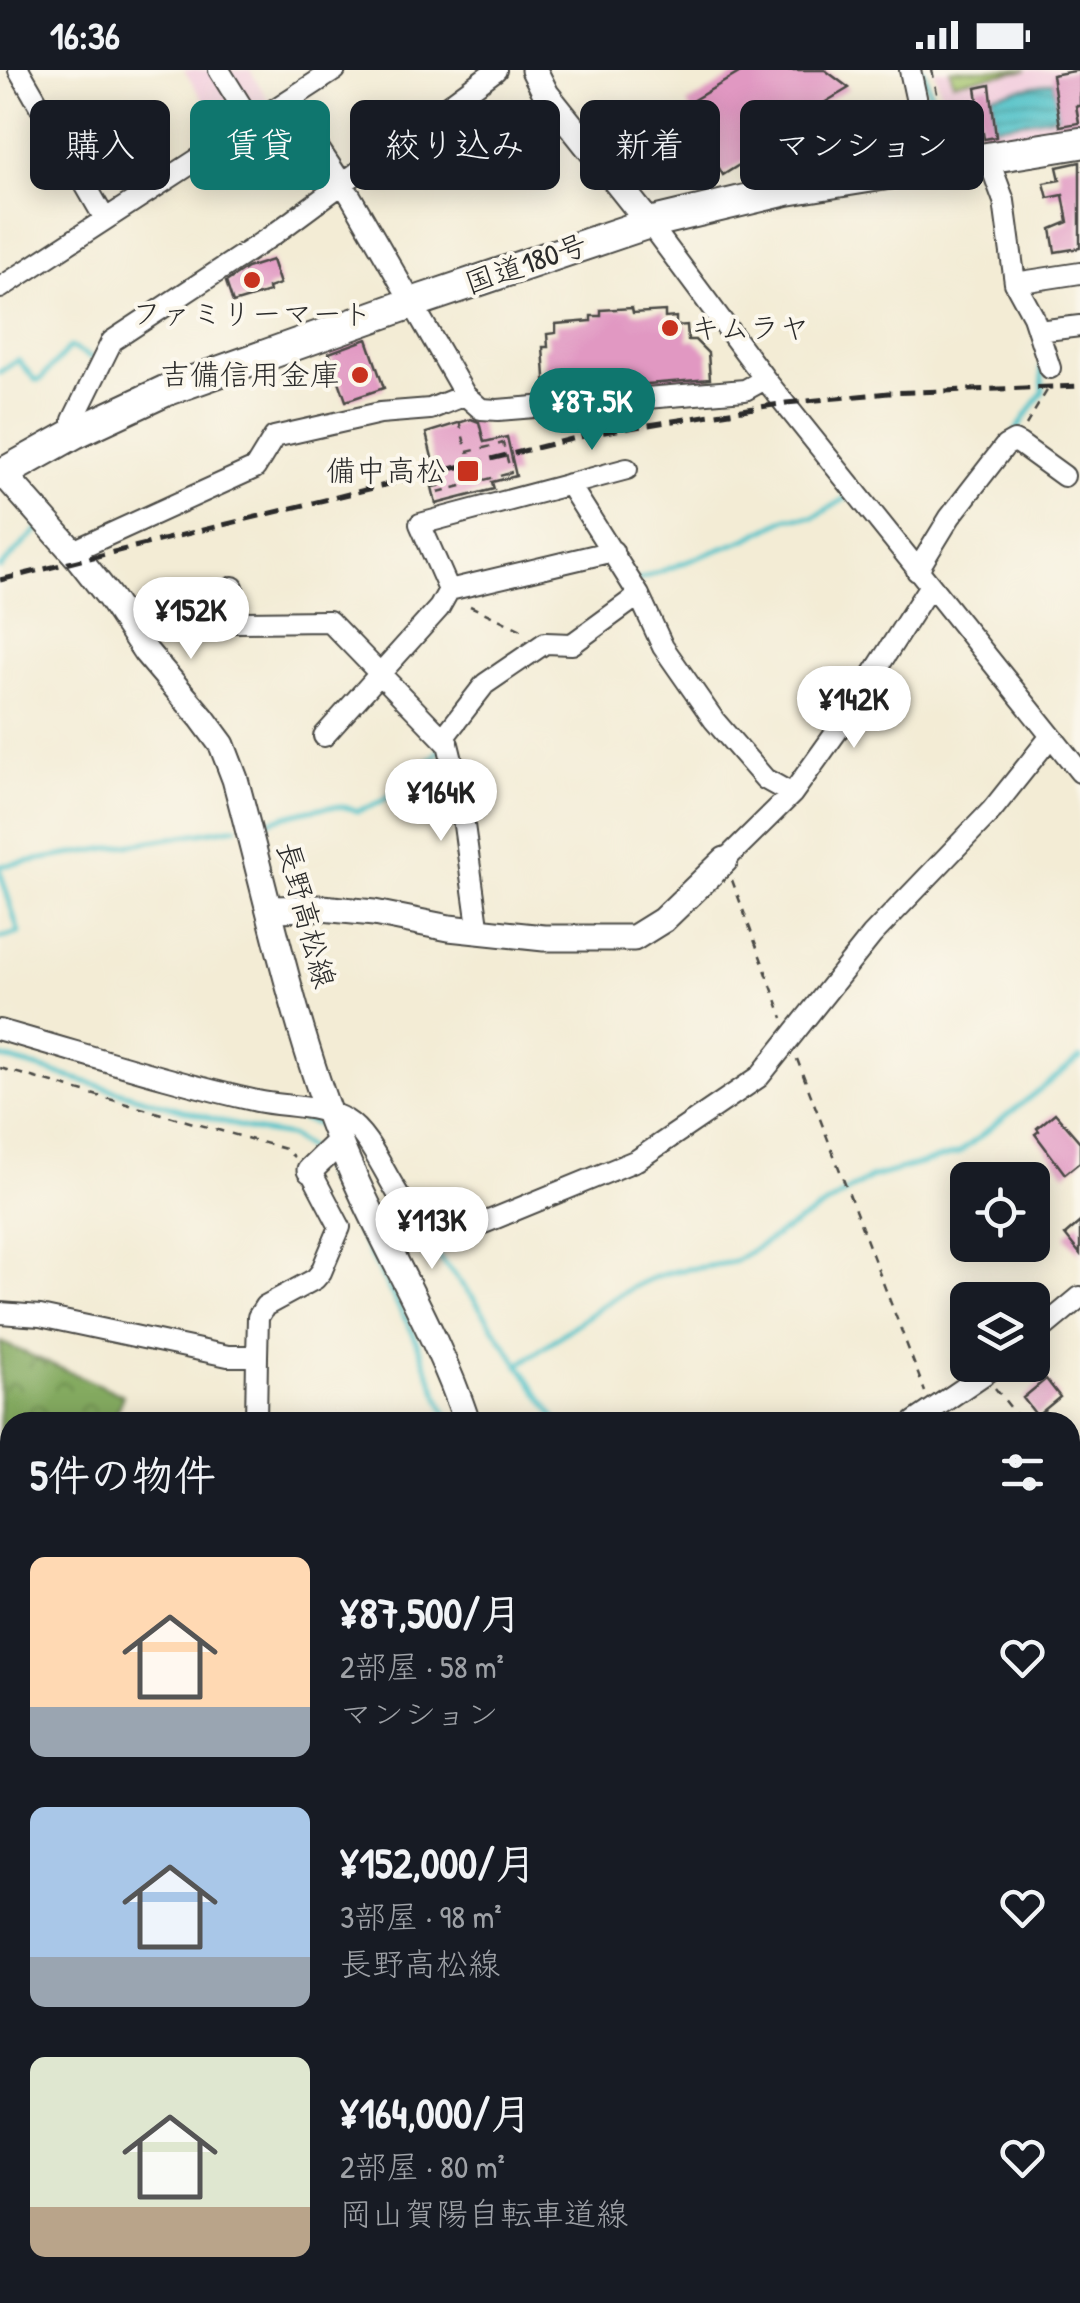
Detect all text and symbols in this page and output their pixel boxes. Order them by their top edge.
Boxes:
text: 16:36 [50,9,120,61]
chip: 購入 [30,100,170,190]
chip: 賃貸 [190,100,330,190]
chip: 絞り込み [350,100,560,190]
chip: 新着 [580,100,720,190]
chip: マンション [740,100,984,190]
street label: 国道180号 [459,223,592,303]
marker: ファミリーマート [241,269,263,291]
place label: ファミリーマート [132,293,372,333]
place label: キムラヤ [690,307,809,347]
marker: キムラヤ [659,317,681,339]
place label: 吉備信用金庫 [160,354,340,394]
marker: 吉備信用金庫 [349,364,371,386]
pin: ¥87.5K [511,368,673,453]
text: ¥87.5K [551,379,633,422]
place label: 備中高松 [326,450,446,490]
marker: 備中高松 [455,458,481,484]
pin: ¥152K [121,577,261,662]
text: ¥152K [155,588,227,631]
pin: ¥142K [784,666,924,751]
text: ¥142K [819,677,889,720]
pin: ¥164K [371,759,511,844]
text: ¥164K [407,770,475,813]
street label: 長野高松線 [268,837,346,992]
map controls [950,1162,1050,1382]
button: locate [950,1162,1050,1262]
pin: ¥113K [362,1187,502,1272]
text: ¥113K [397,1198,467,1241]
button: layers [950,1282,1050,1382]
icon: filters [995,1445,1050,1500]
text: 5件の物件 [30,1446,216,1503]
text: ¥87,500/月 [340,1584,522,1641]
icon: home [110,1597,230,1717]
icon: heart [995,1630,1050,1685]
text: 2部屋 · 58 m² [340,1645,504,1688]
text: マンション [340,1692,499,1735]
text: ¥152,000/月 [340,1834,537,1891]
icon: home [110,1847,230,1967]
icon: heart [995,1880,1050,1935]
text: 3部屋 · 98 m² [340,1895,502,1938]
text: 長野高松線 [340,1942,500,1985]
text: ¥164,000/月 [340,2084,532,2141]
icon: home [110,2097,230,2217]
icon: heart [995,2130,1050,2185]
text: 2部屋 · 80 m² [340,2145,505,2188]
text: 岡山賀陽自転車道線 [340,2192,628,2235]

